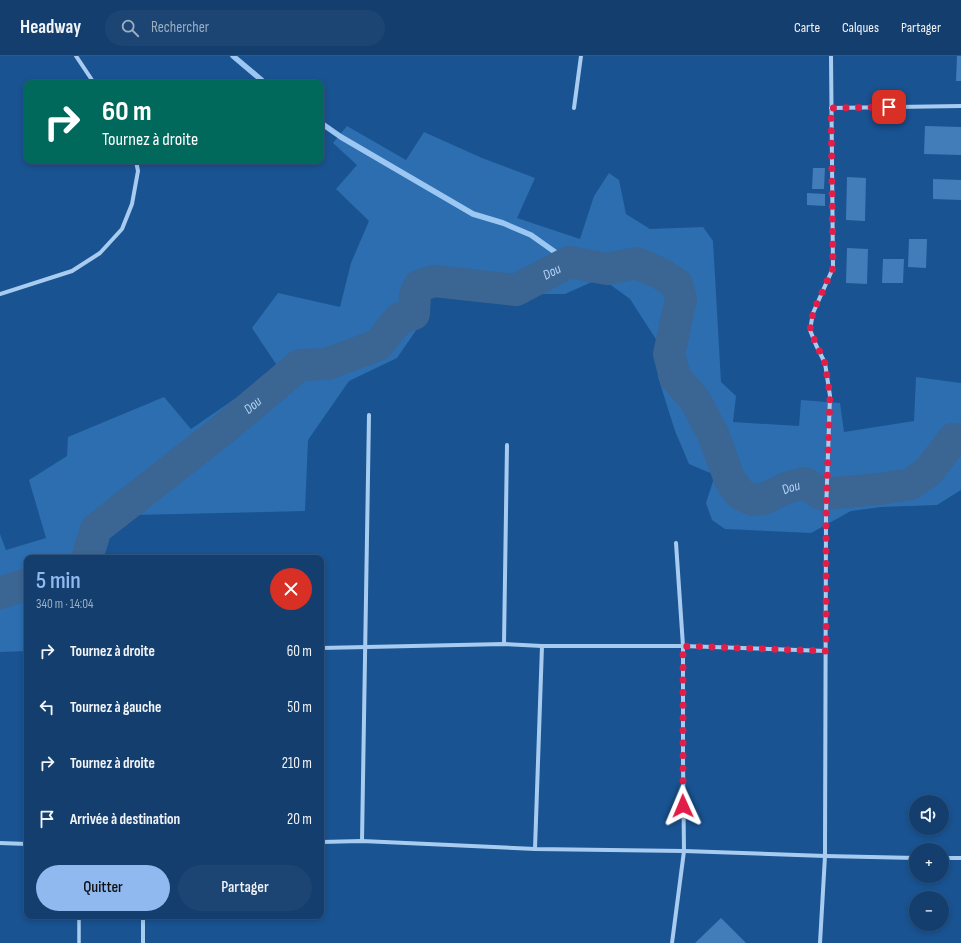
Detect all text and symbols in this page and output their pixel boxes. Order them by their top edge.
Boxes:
search box [105,10,385,46]
text: Headway [20,16,81,39]
icon: search [119,17,141,39]
text: Rechercher [151,18,209,37]
text: Carte [794,19,820,36]
text: Calques [842,19,879,36]
text: Partager [901,19,941,36]
pin [872,90,906,124]
text: 60 m [102,95,151,128]
icon: right [36,96,88,148]
icon: arrive [878,96,900,118]
text: Tournez à droite [102,129,198,150]
water label: Dou [539,259,564,283]
water label: Dou [240,392,265,417]
water label: Dou [778,476,802,498]
text: 5 min [36,566,81,595]
button: close [270,568,312,610]
text: 340 m · 14:04 [36,596,94,612]
icon: right [36,640,58,662]
text: Tournez à droite [70,642,155,661]
text: 60 m [287,642,312,661]
icon: left [36,696,58,718]
text: Tournez à gauche [70,698,161,717]
text: 50 m [287,698,312,717]
icon: right [36,752,58,774]
text: Tournez à droite [70,754,155,773]
text: 210 m [282,754,312,773]
position arrow [662,785,704,827]
map controls [909,795,949,931]
button: sound [909,795,949,835]
icon: arrive [36,808,58,830]
text: Arrivée à destination [70,810,180,829]
text: 20 m [287,810,312,829]
button: + [909,843,949,883]
button: Quitter [36,865,170,911]
button: Partager [178,865,312,911]
button: − [909,891,949,931]

